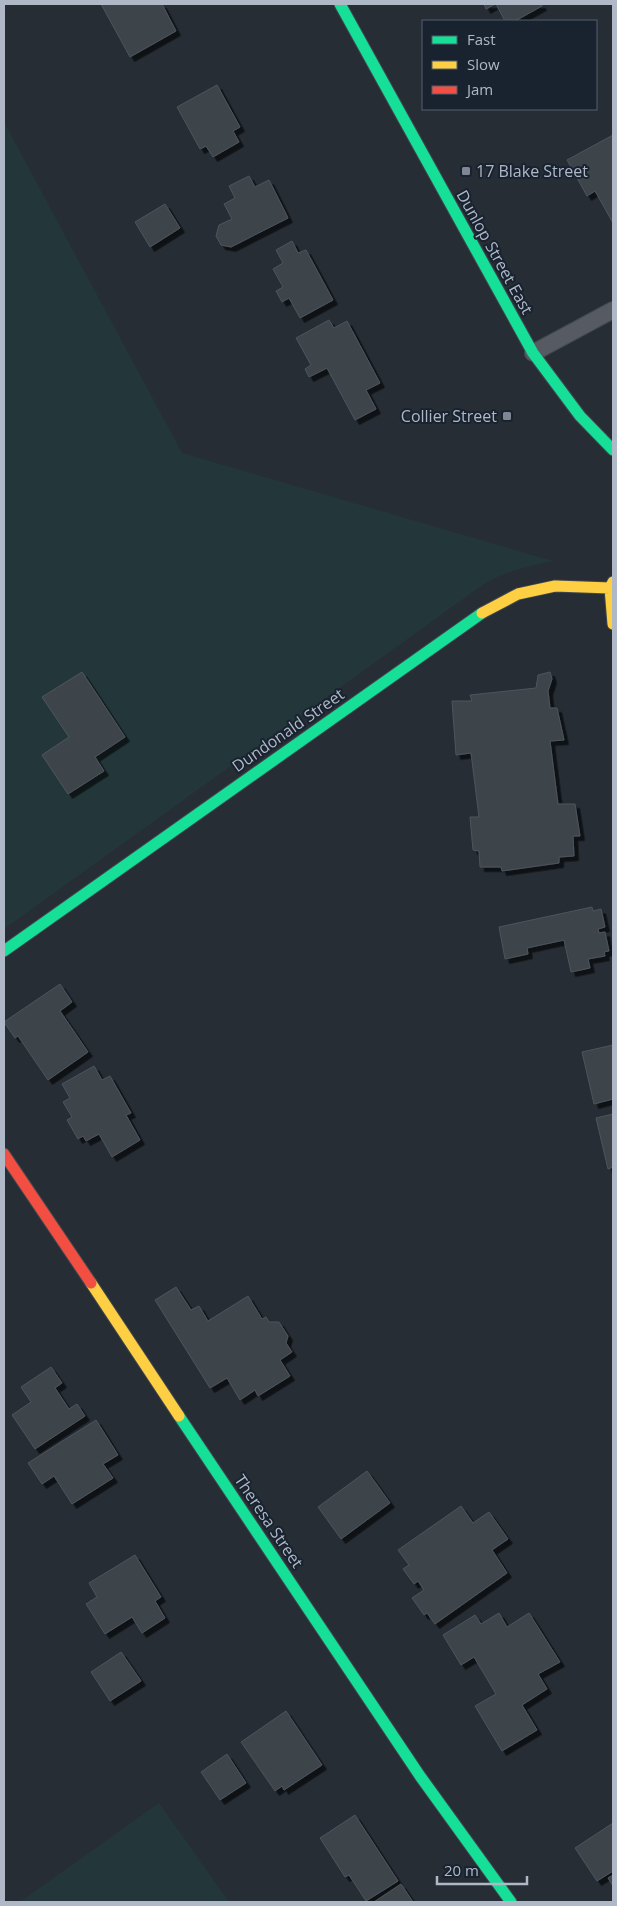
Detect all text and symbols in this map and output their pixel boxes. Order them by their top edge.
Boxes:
legend [422,20,597,110]
text: Fast [467,29,496,49]
text: Slow [467,54,500,74]
text: Jam [465,79,493,99]
place label: 17 Blake Street [476,160,588,182]
marker: 17 Blake Street [460,165,472,177]
street label: Dunlop Street East [452,186,538,318]
place label: Collier Street [401,405,497,427]
marker: Collier Street [501,410,513,422]
street label: Dundonald Street [228,683,349,777]
street label: Theresa Street [230,1470,309,1572]
scale bar [437,1854,527,1886]
text: 20 m [444,1860,479,1880]

